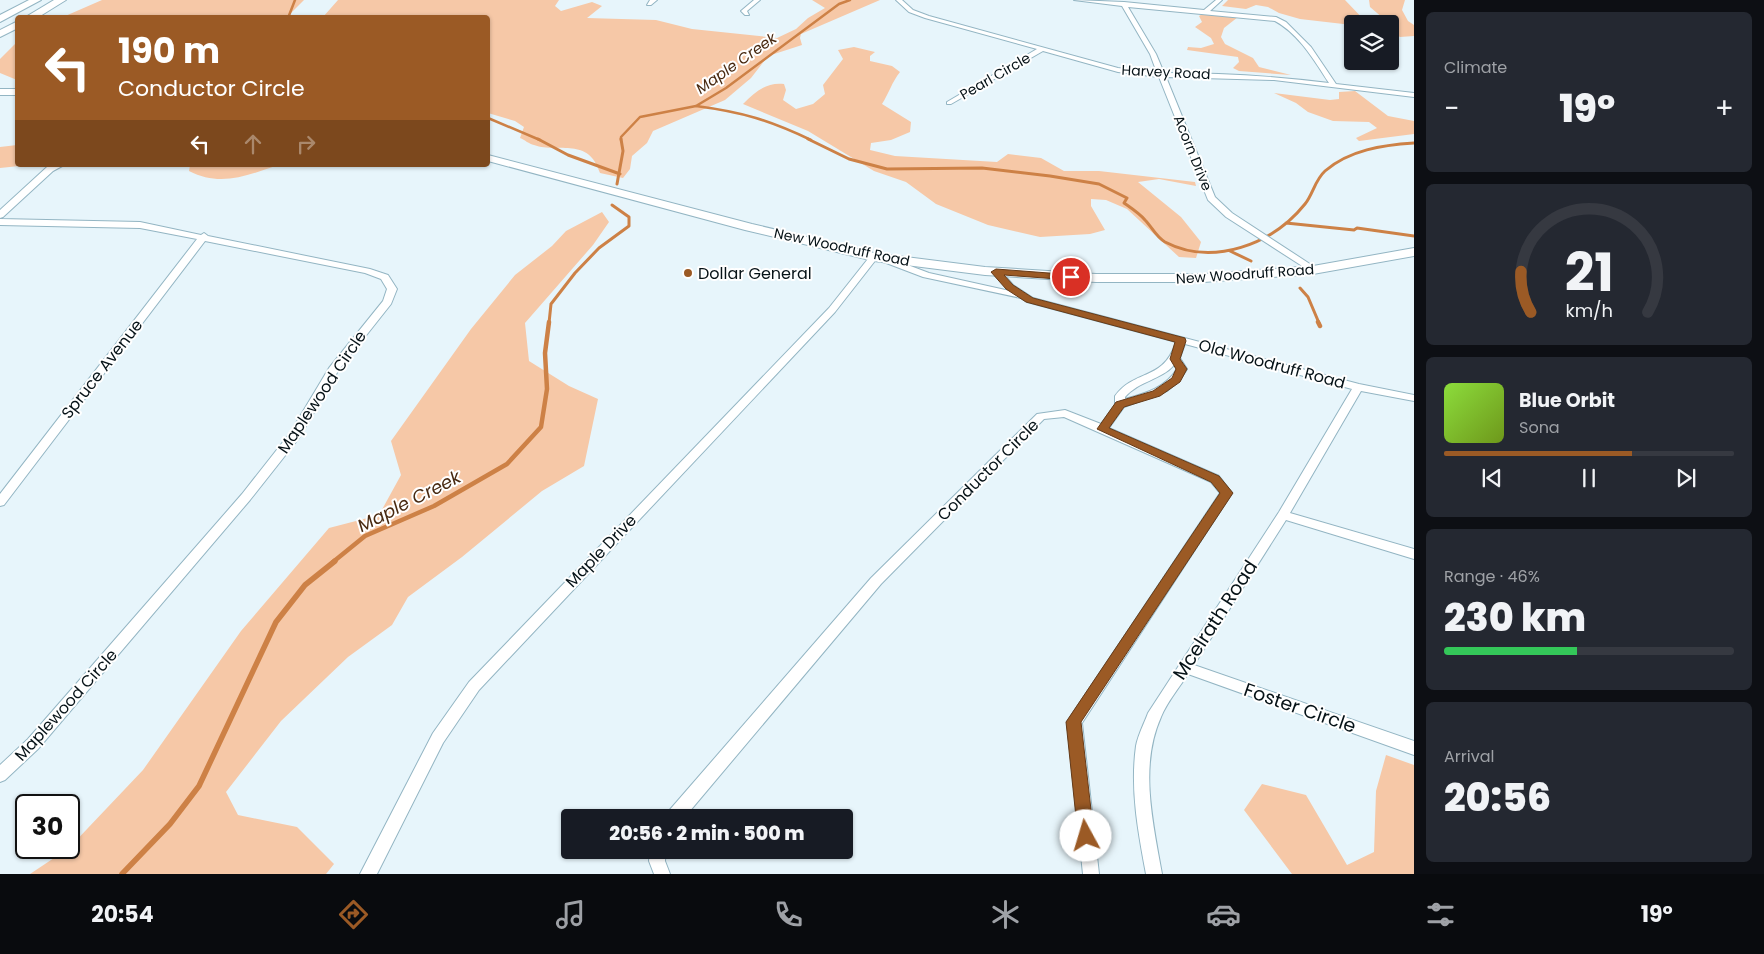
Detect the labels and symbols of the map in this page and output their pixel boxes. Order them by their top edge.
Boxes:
water label: Maple Creek [691,27,782,99]
street label: Pearl Circle [956,47,1034,104]
street label: Harvey Road [1121,60,1211,84]
street label: Acorn Drive [1169,112,1217,194]
street label: New Woodruff Road [772,223,912,271]
pin [1050,256,1092,298]
street label: New Woodruff Road [1175,259,1315,289]
place label: Dollar General [698,262,812,285]
marker: Dollar General [682,267,694,279]
street label: Spruce Avenue [56,314,148,424]
street label: Maplewood Circle [272,326,372,458]
street label: Old Woodruff Road [1196,333,1348,395]
street label: Conductor Circle [932,414,1044,526]
water label: Maple Creek [353,464,466,538]
street label: Maple Drive [560,509,642,593]
street label: Mcelrath Road [1166,555,1264,685]
street label: Maplewood Circle [9,644,123,766]
street label: Foster Circle [1240,676,1360,740]
speed limit sign: 30 [15,794,80,859]
position arrow [1059,809,1111,861]

